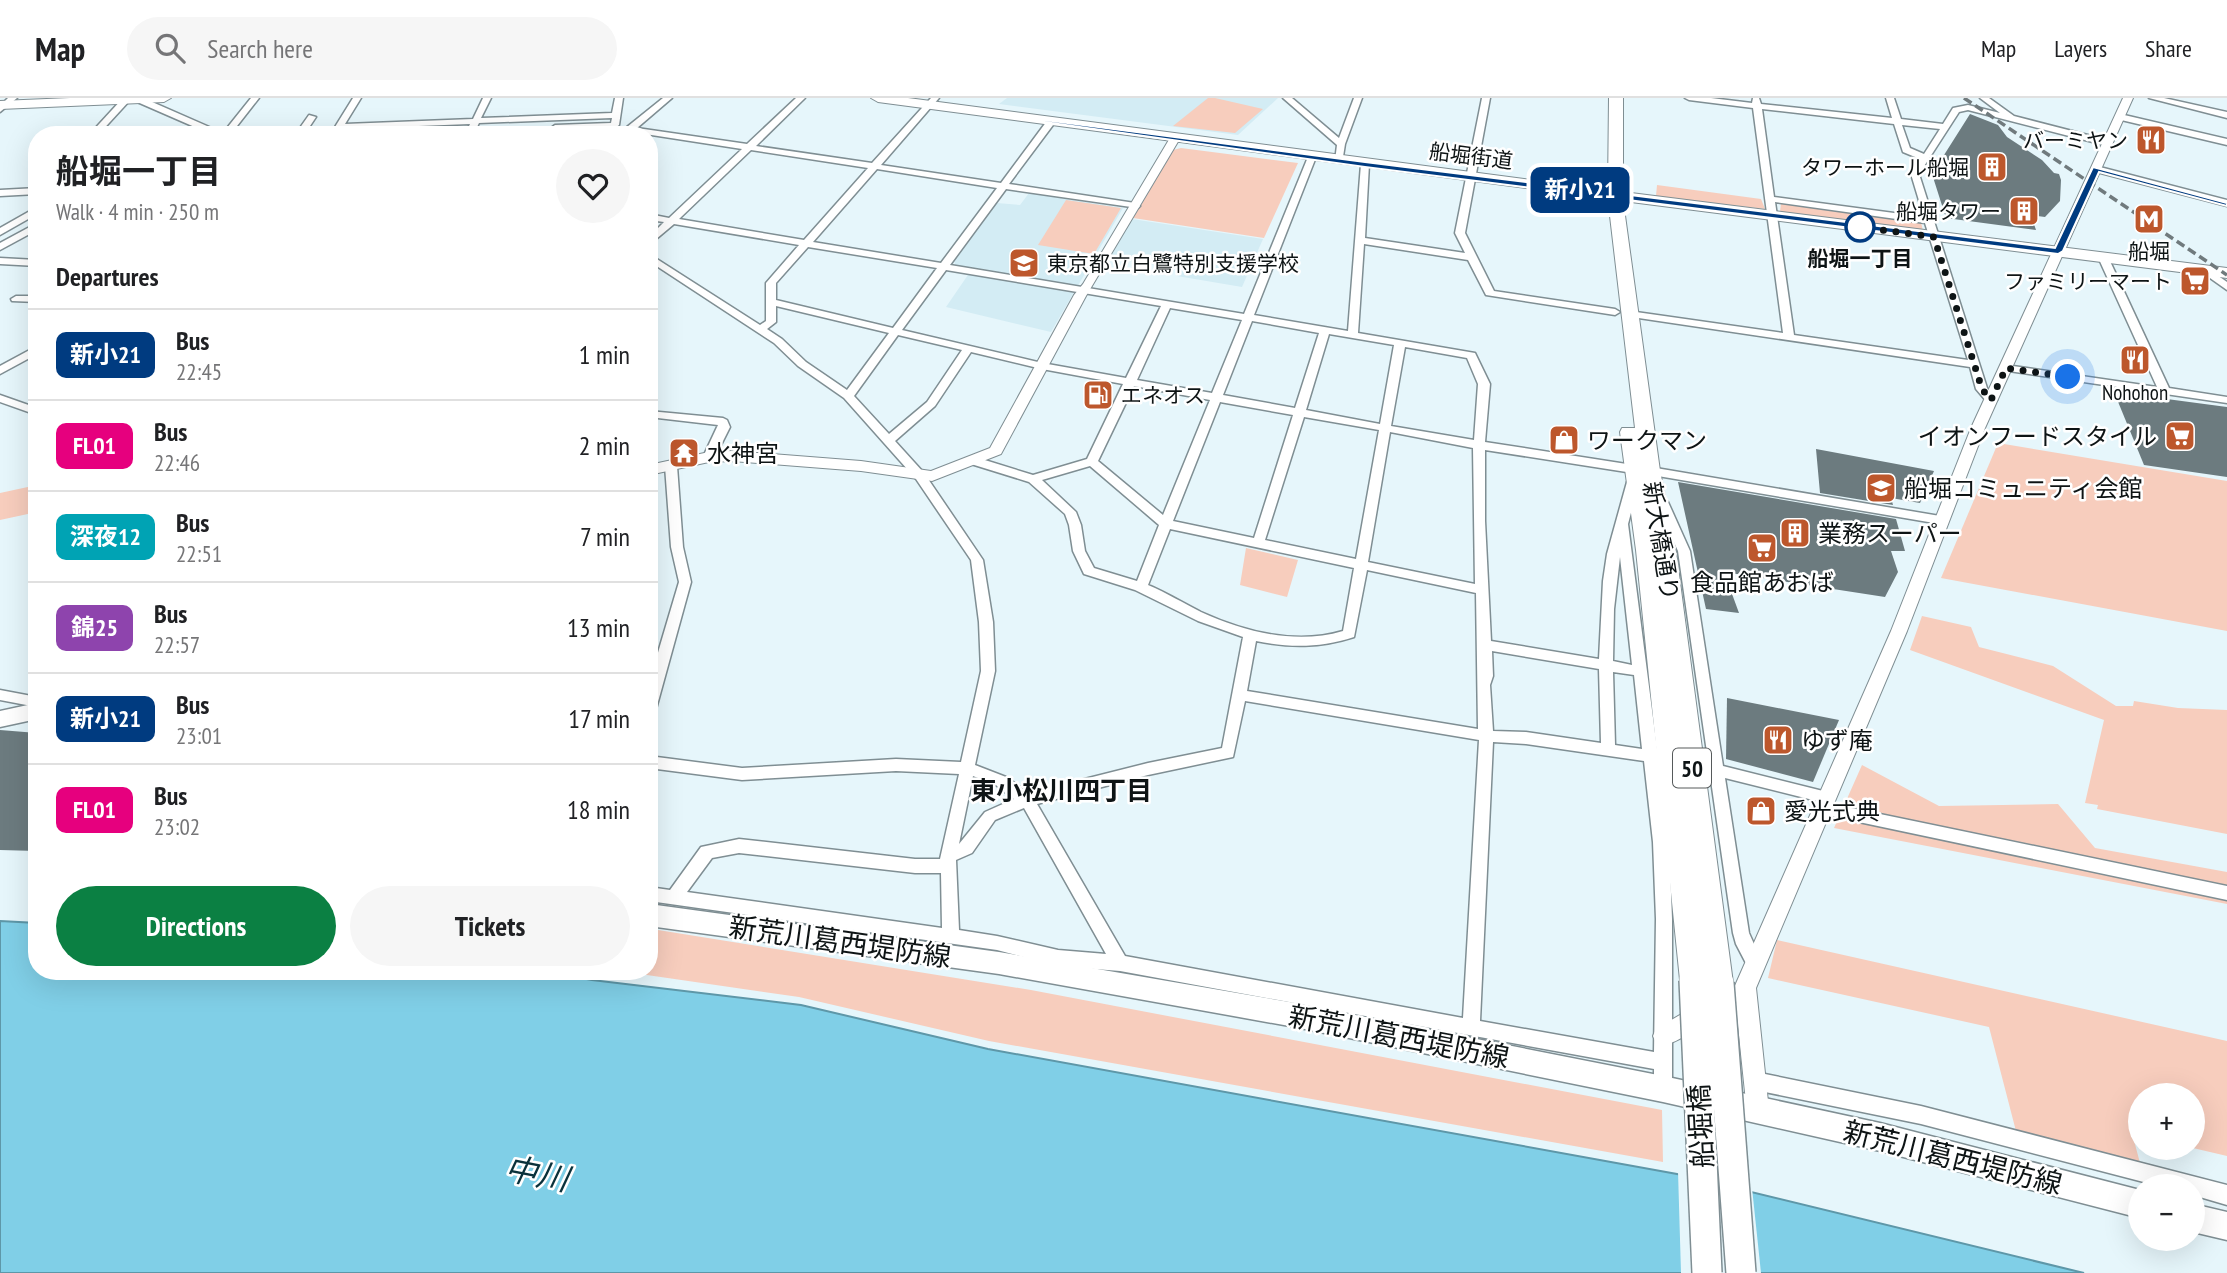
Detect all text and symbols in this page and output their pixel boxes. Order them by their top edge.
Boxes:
search box [127,17,617,80]
text: Map [35,27,85,70]
icon: search [151,29,189,67]
text: Search here [207,32,313,65]
text: Map [1981,33,2016,64]
text: Layers [2054,33,2107,64]
text: Share [2145,33,2192,64]
restaurant icon: バーミヤン [2134,123,2168,157]
place label: バーミヤン [2023,127,2128,154]
street label: 船堀街道 [1428,137,1514,175]
text: 船堀一丁目 [56,149,221,192]
button: heart [556,149,630,223]
building icon: タワーホール船堀 [1975,150,2009,184]
place label: タワーホール船堀 [1801,154,1969,181]
line badge: 新小21 [1531,167,1629,213]
text: 新小21 [1545,174,1615,205]
building icon: 船堀タワー [2007,194,2041,228]
text: Walk · 4 min · 250 m [56,197,219,226]
place label: 船堀タワー [1896,198,2001,225]
metro station icon: 船堀 [2132,202,2166,236]
marker: 船堀一丁目 [1845,212,1875,242]
place label: 船堀 [2128,238,2170,265]
place label: 船堀一丁目 [1808,245,1913,272]
school or university icon: 東京都立白鷺特別支援学校 [1007,246,1041,280]
place label: 東京都立白鷺特別支援学校 [1047,250,1299,277]
text: Departures [56,260,159,293]
supermarket icon: ファミリーマート [2178,264,2212,298]
place label: ファミリーマート [2004,268,2172,295]
text: Bus [176,324,209,357]
text: 1 min [579,338,630,371]
text: 新小21 [70,339,141,370]
restaurant icon: Nohohon [2118,343,2152,377]
text: 22:45 [176,357,222,386]
your location [2050,359,2085,394]
fuel station icon: エネオス [1081,378,1115,412]
place label: Nohohon [2102,379,2168,406]
place label: エネオス [1121,382,1205,409]
text: Bus [154,415,187,448]
supermarket icon: イオンフードスタイル [2163,419,2197,453]
place label: イオンフードスタイル [1918,421,2157,452]
shop icon: ワークマン [1547,423,1581,457]
place label: ワークマン [1587,425,1707,456]
text: 2 min [579,429,630,462]
text: FL01 [73,430,116,461]
temple icon: 水神宮 [667,436,701,470]
place label: 水神宮 [707,438,779,469]
text: 22:46 [154,448,200,477]
school or university icon: 船堀コミュニティ会館 [1864,471,1898,505]
place label: 船堀コミュニティ会館 [1904,473,2143,504]
street label: 新大橋通り [1636,479,1686,603]
text: Bus [176,506,209,539]
building icon: 業務スーパー [1778,516,1812,550]
place label: 業務スーパー [1818,518,1962,549]
text: 7 min [580,520,630,553]
text: 深夜12 [70,521,141,552]
supermarket icon: 食品館あおば [1745,531,1779,565]
text: 22:51 [176,539,222,568]
place label: 食品館あおば [1690,567,1834,598]
text: Bus [154,597,187,630]
text: 13 min [567,611,630,644]
text: 錦25 [71,612,118,643]
text: 22:57 [154,630,200,659]
text: Bus [176,688,209,721]
text: 17 min [568,702,630,735]
text: 新小21 [70,703,141,734]
text: 23:01 [176,721,222,750]
restaurant icon: ゆず庵 [1761,723,1795,757]
place label: ゆず庵 [1801,725,1873,756]
road number: 50 [1673,748,1711,788]
district label: 東小松川四丁目 [970,774,1152,807]
text: Bus [154,779,187,812]
text: 18 min [567,793,630,826]
text: FL01 [73,794,116,825]
shop icon: 愛光式典 [1744,794,1778,828]
place label: 愛光式典 [1784,796,1880,827]
text: 23:02 [154,812,200,841]
button: Directions [56,886,336,966]
button: Tickets [350,886,630,966]
street label: 新荒川葛西堤防線 [727,907,953,975]
street label: 新荒川葛西堤防線 [1286,996,1512,1076]
street label: 船堀橋 [1679,1083,1721,1169]
map controls [2128,1083,2205,1251]
button: + [2128,1083,2205,1160]
street label: 新荒川葛西堤防線 [1840,1112,2066,1202]
water label: 中川 [502,1146,575,1200]
button: − [2128,1174,2205,1251]

